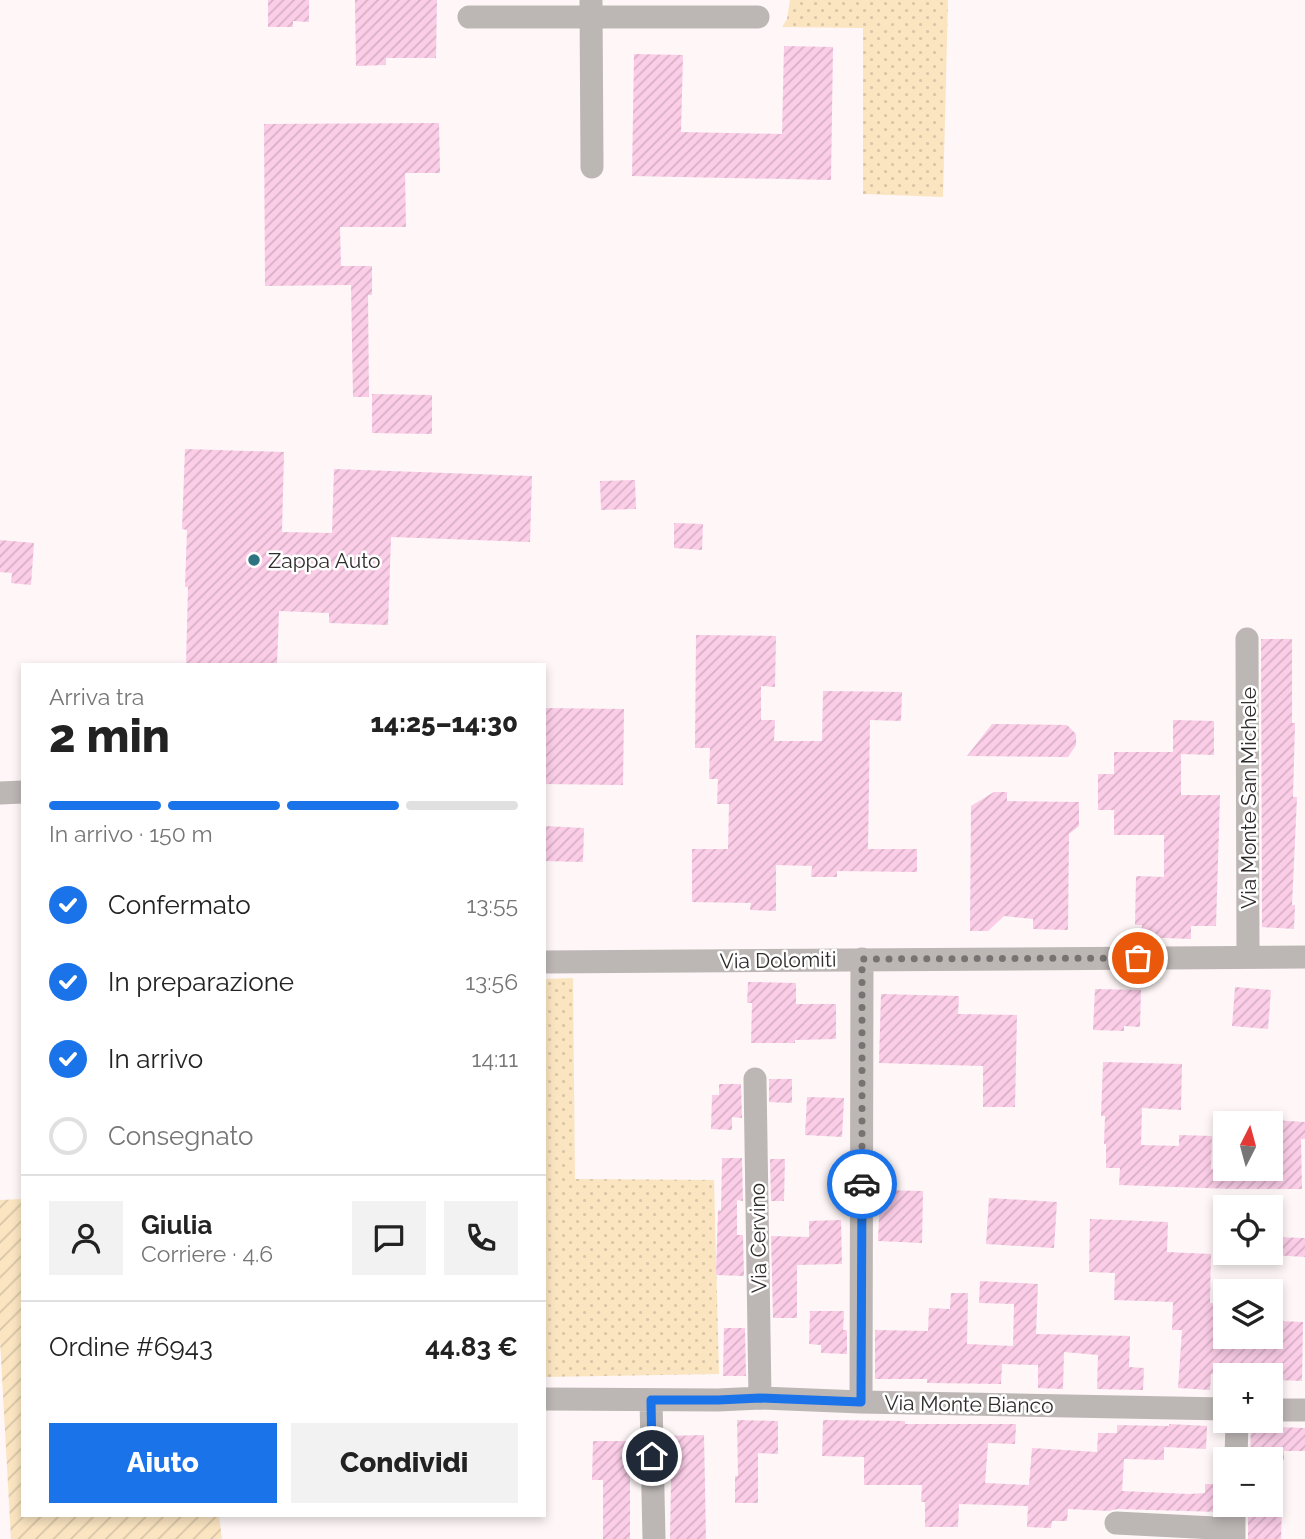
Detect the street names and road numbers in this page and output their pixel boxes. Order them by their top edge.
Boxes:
street label: Via Monte San Michele [1236,687,1261,909]
street label: Via Dolomiti [719,946,837,974]
street label: Via Cervino [745,1183,771,1293]
street label: Via Monte Bianco [884,1390,1054,1418]

